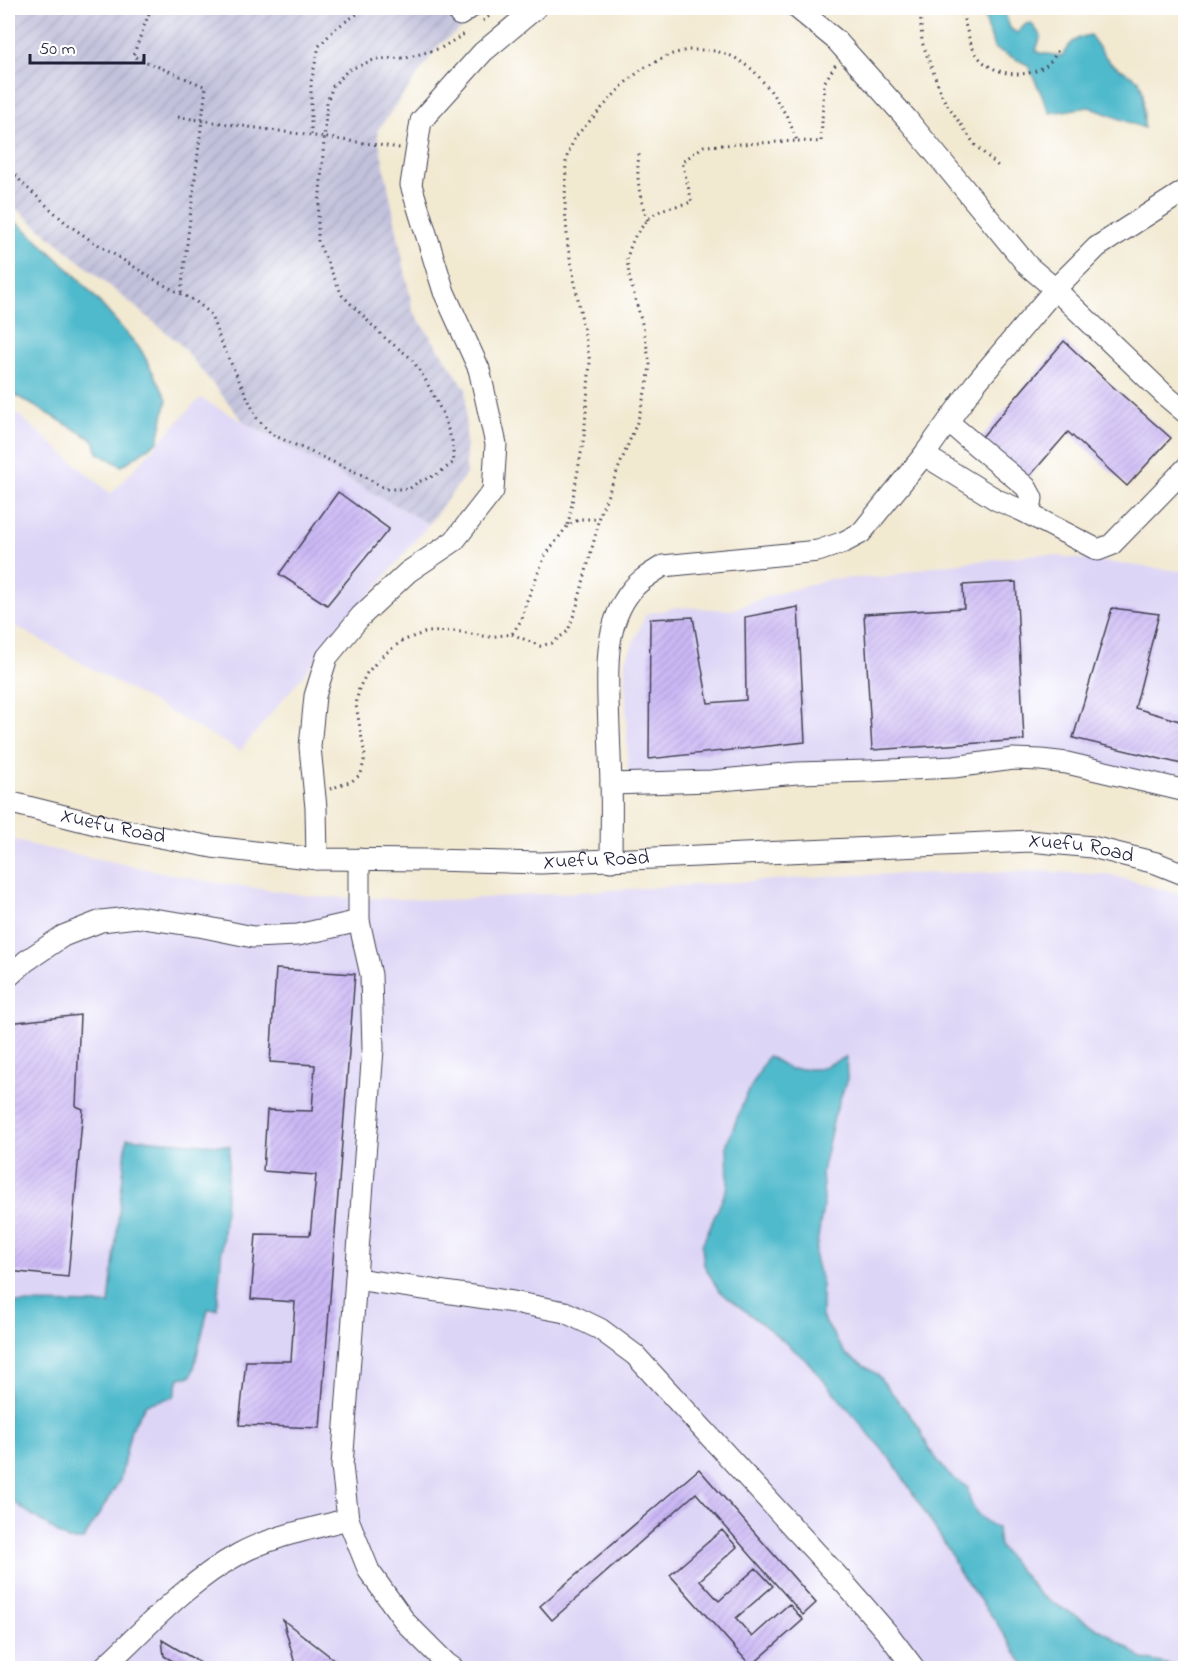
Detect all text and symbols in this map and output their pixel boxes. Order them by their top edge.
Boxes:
scale bar [30,27,144,65]
text: 50 m [39,37,76,63]
street label: Xuefu Road [58,801,168,853]
street label: Xuefu Road [1027,826,1137,872]
street label: Xuefu Road [543,843,650,878]

